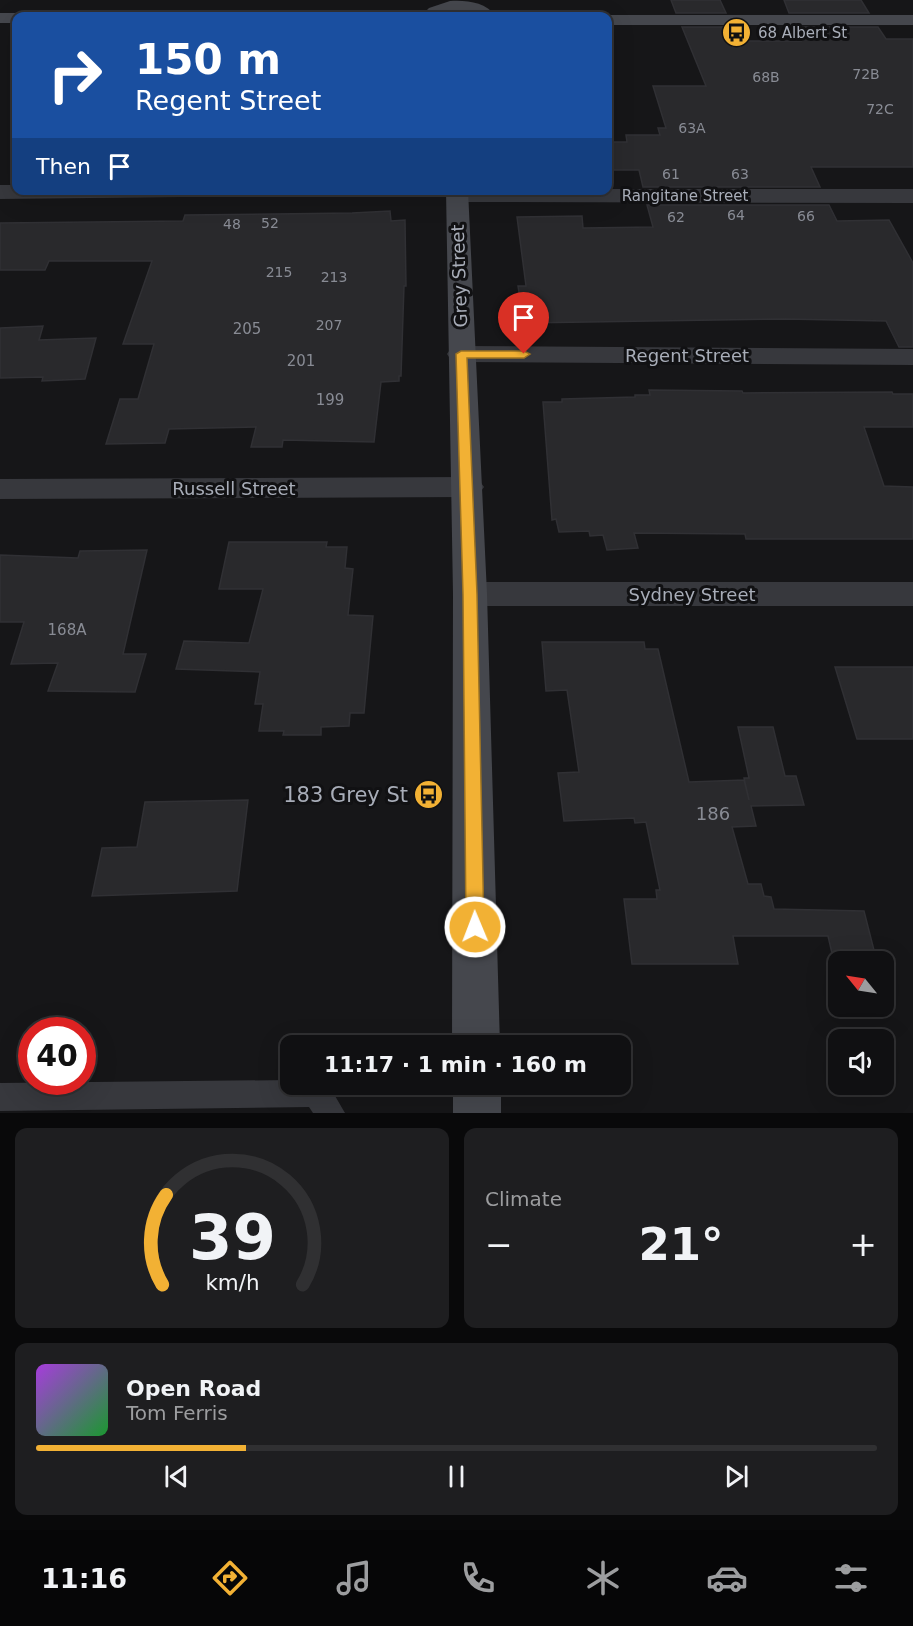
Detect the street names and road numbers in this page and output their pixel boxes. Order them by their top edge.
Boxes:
street label: Rangitane Street [622,187,748,205]
street label: Grey Street [447,224,471,328]
street label: Regent Street [625,345,749,366]
street label: Russell Street [172,478,296,499]
street label: Sydney Street [628,584,756,605]

